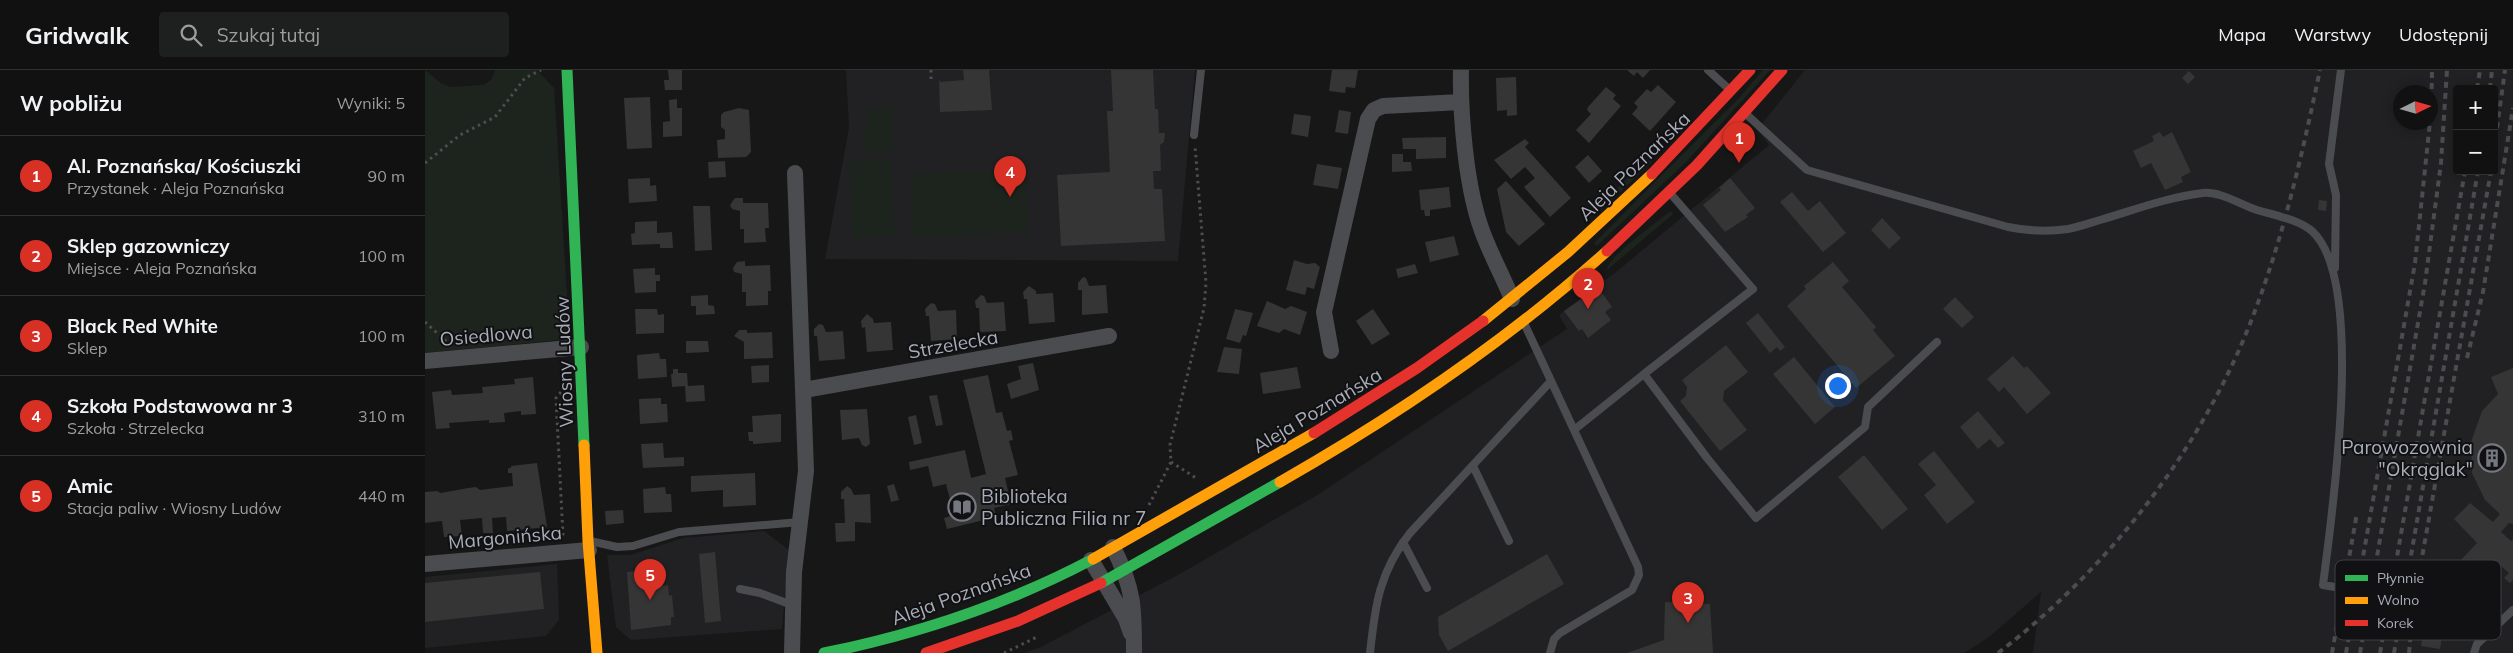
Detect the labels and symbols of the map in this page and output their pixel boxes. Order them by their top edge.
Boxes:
north arrow [2393,85,2438,130]
street label: Aleja Poznańska [1573,107,1695,225]
pin: 1 [1723,122,1755,163]
pin: 4 [994,156,1026,197]
pin: 2 [1572,268,1604,309]
street label: Wiosny Ludów [550,296,578,428]
street label: Osiedlowa [438,319,534,351]
street label: Strzelecka [906,324,1000,364]
street label: Aleja Poznańska [1248,362,1386,458]
your location [1825,373,1851,399]
place label: Parowozownia "Okrąglak" [2341,435,2473,481]
building icon: Parowozownia "Okrąglak" [2477,443,2507,473]
place label: Biblioteka Publiczna Filia nr 7 [981,484,1146,530]
library icon: Biblioteka Publiczna Filia nr 7 [947,492,977,522]
street label: Margonińska [447,520,563,554]
street label: Aleja Poznańska [888,558,1034,630]
pin: 5 [634,559,666,600]
legend [2335,560,2501,640]
text: Płynnie [2377,569,2424,587]
pin: 3 [1672,582,1704,623]
text: Wolno [2377,591,2419,609]
text: Korek [2377,614,2414,632]

